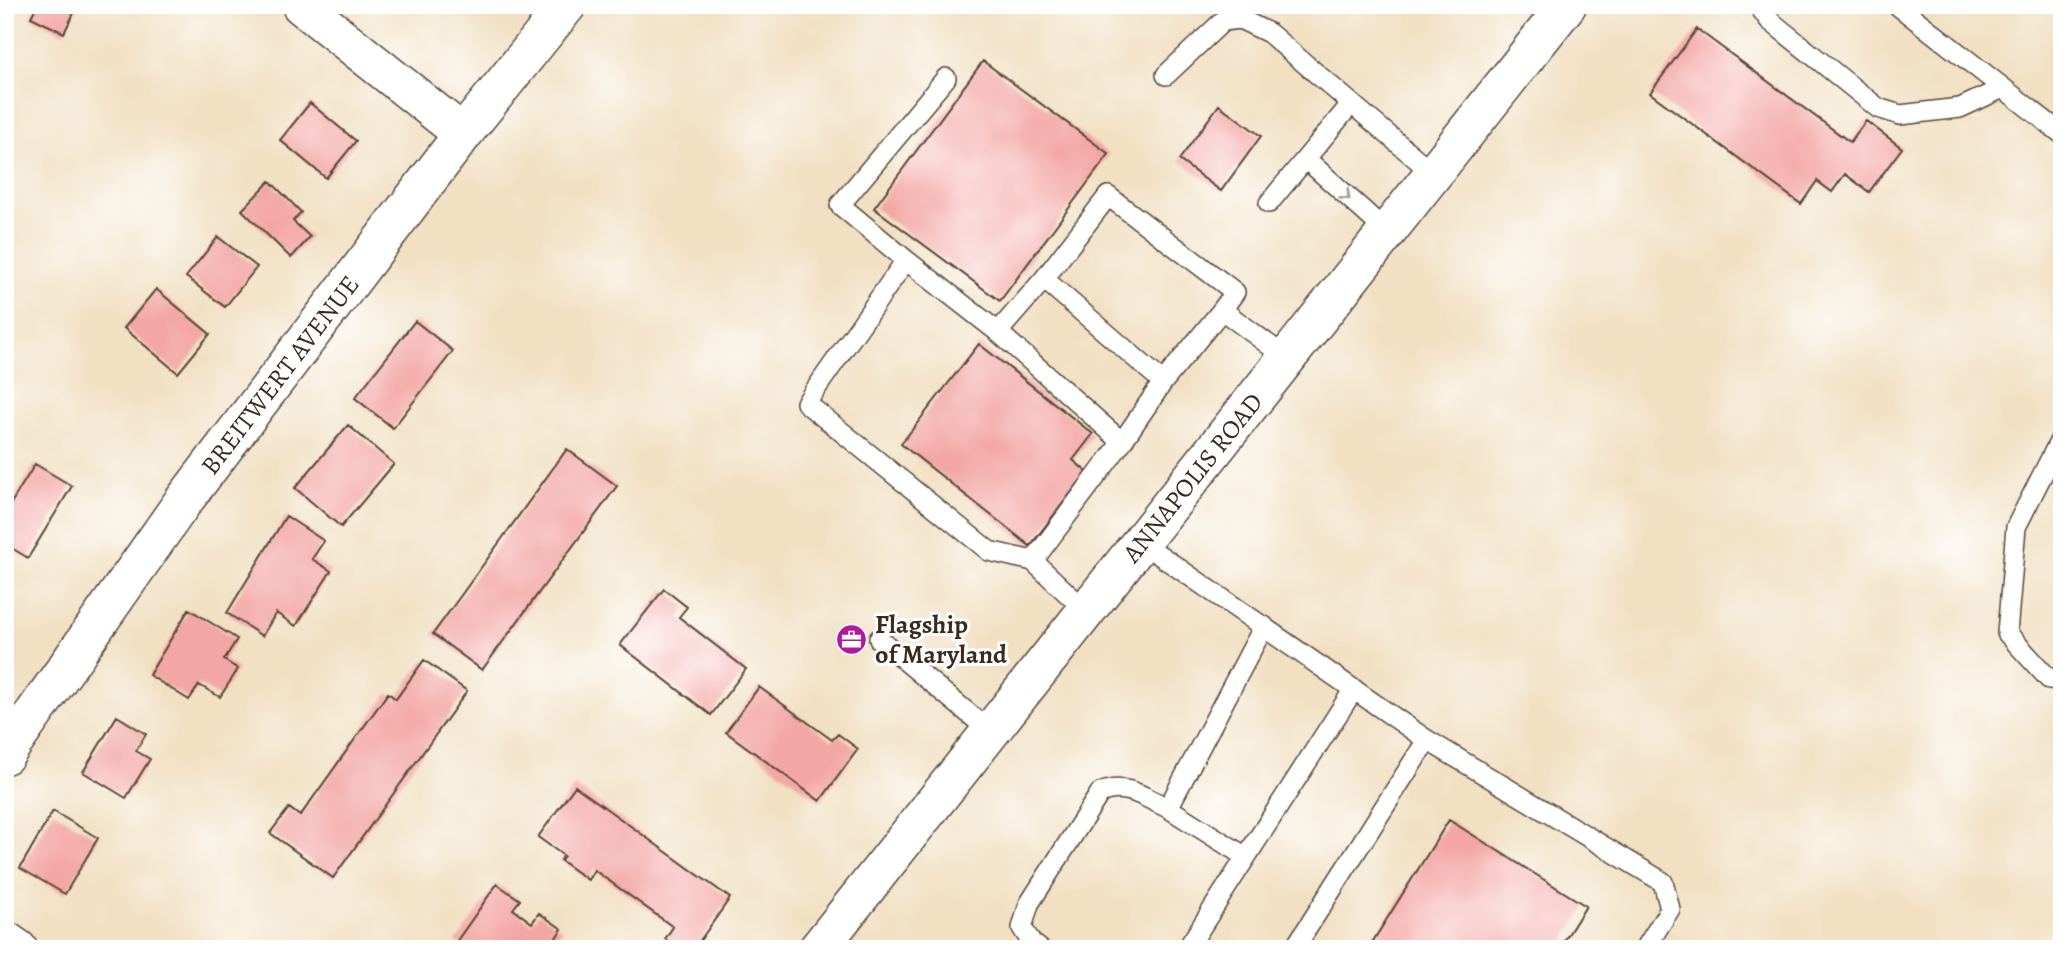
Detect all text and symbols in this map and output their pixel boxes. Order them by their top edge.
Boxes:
one-way arrow [1338,187,1351,200]
street label: BREITWERT AVENUE [192,268,367,482]
street label: ANNAPOLIS ROAD [1113,385,1270,570]
place label: Flagship of Maryland [875,607,1008,672]
office icon: Flagship of Maryland [835,622,869,656]

